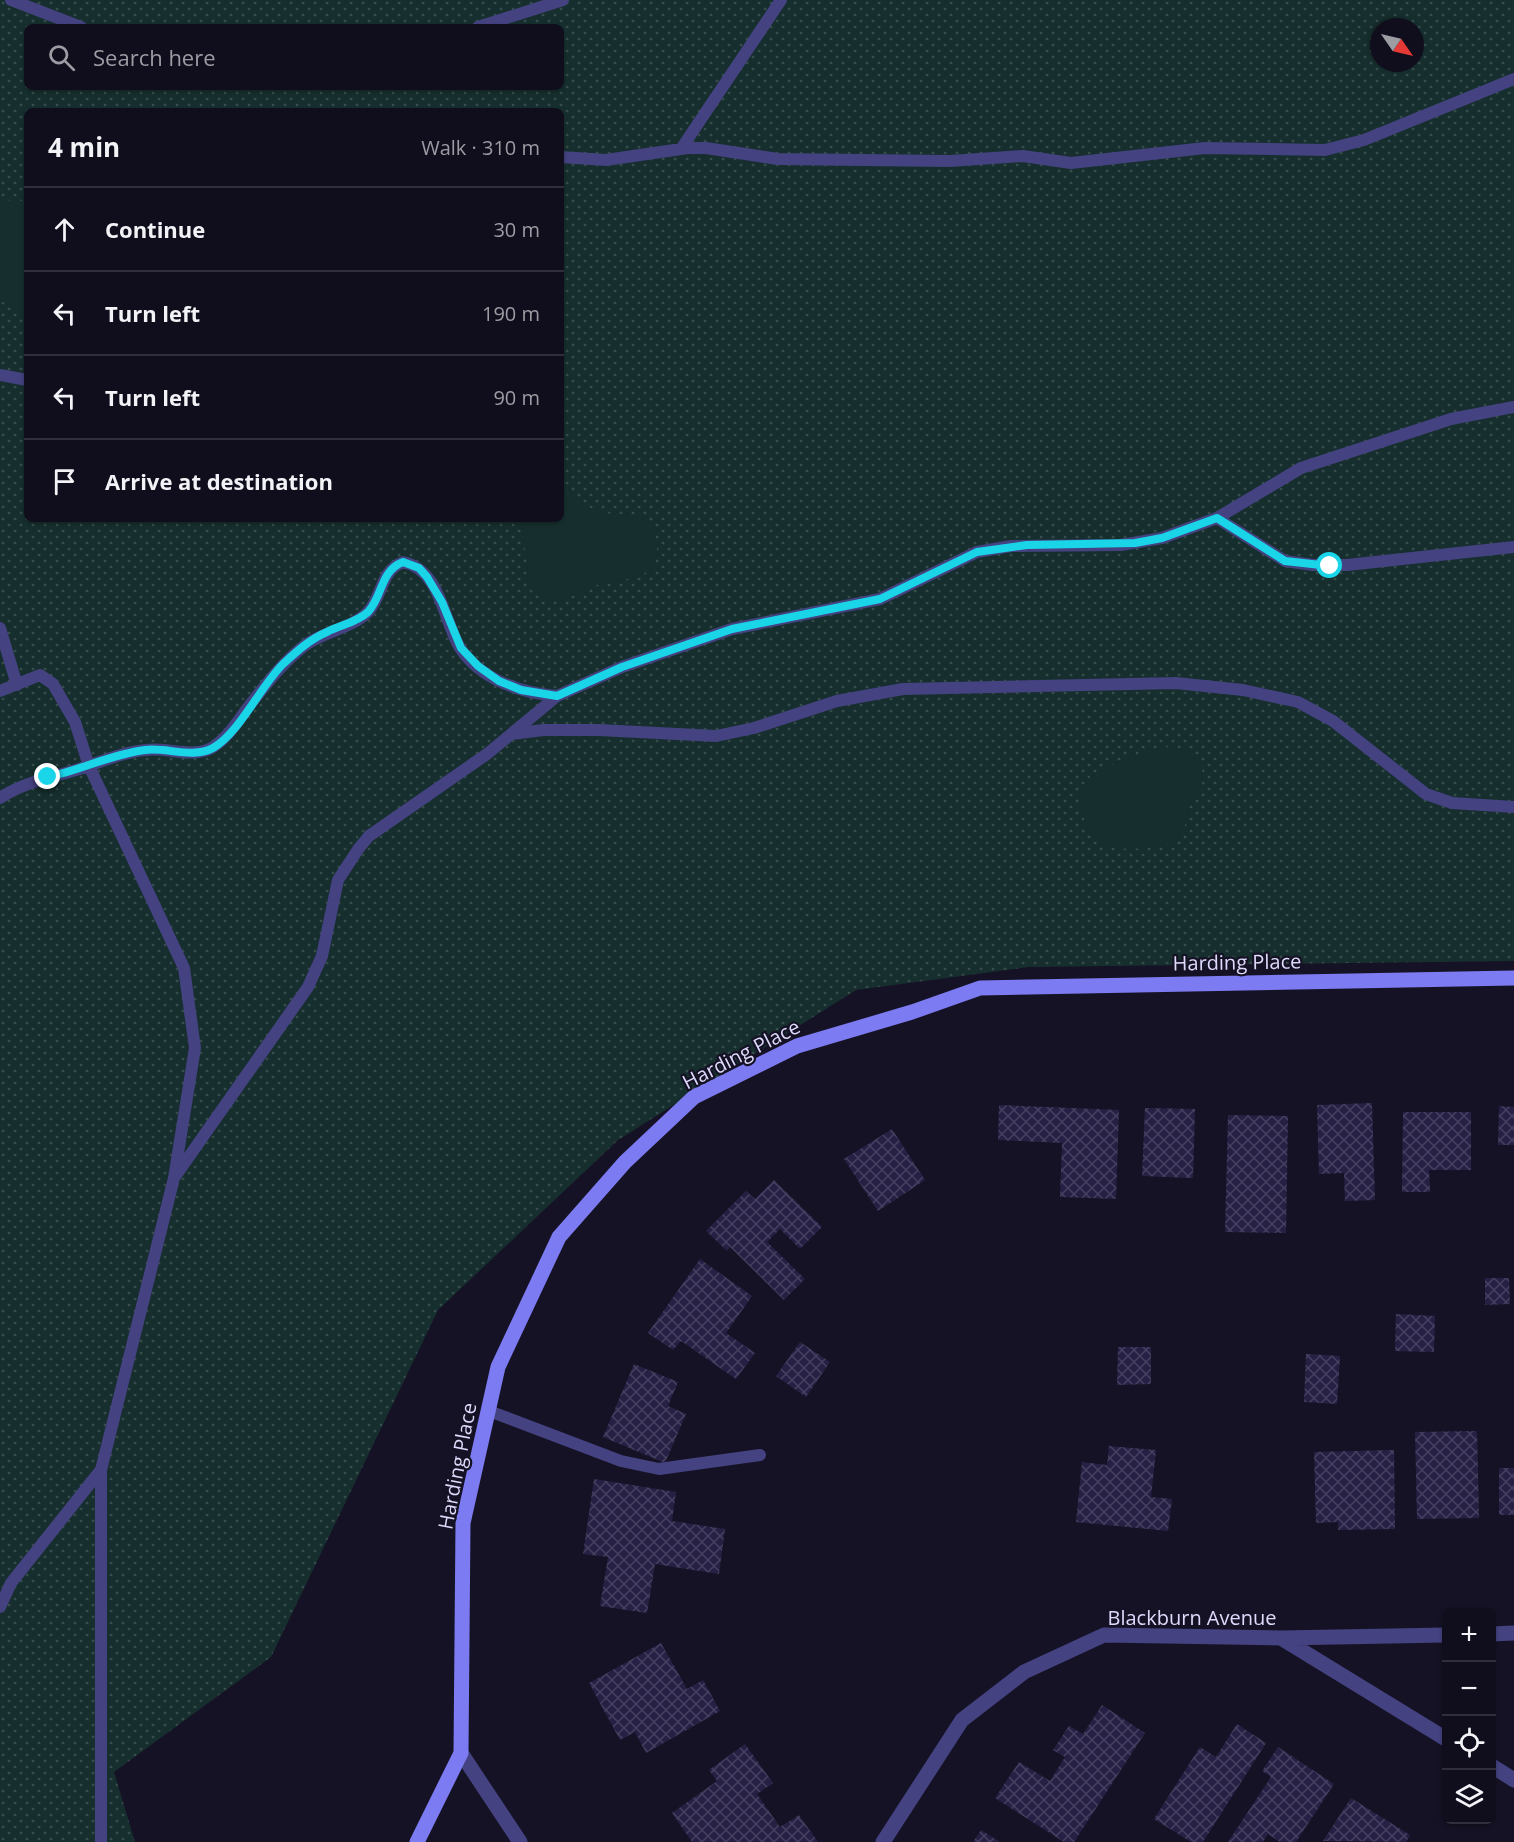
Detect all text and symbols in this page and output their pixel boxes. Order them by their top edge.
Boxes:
north arrow [1370,18,1424,72]
search box [24,24,564,90]
icon: search [45,41,78,74]
text: Search here [93,42,216,72]
text: 4 min [48,129,120,165]
text: Walk · 310 m [421,134,540,161]
icon: ahead [48,213,81,246]
text: Continue [105,214,205,244]
text: 30 m [493,216,540,243]
icon: left [48,297,81,330]
text: Turn left [105,298,200,328]
text: 190 m [482,300,540,327]
icon: left [48,381,81,414]
text: Turn left [105,382,200,412]
text: 90 m [493,384,540,411]
icon: arrive [48,465,81,498]
text: Arrive at destination [105,466,333,496]
route start [1316,552,1342,578]
route end [34,763,60,789]
street label: Harding Place [1172,947,1302,977]
street label: Harding Place [678,1013,804,1095]
street label: Harding Place [431,1400,483,1532]
street label: Blackburn Avenue [1108,1604,1276,1631]
map controls [1442,1608,1496,1824]
button: + [1442,1608,1496,1662]
button: − [1442,1662,1496,1716]
button: locate [1442,1716,1496,1770]
button: layers [1442,1770,1496,1824]

